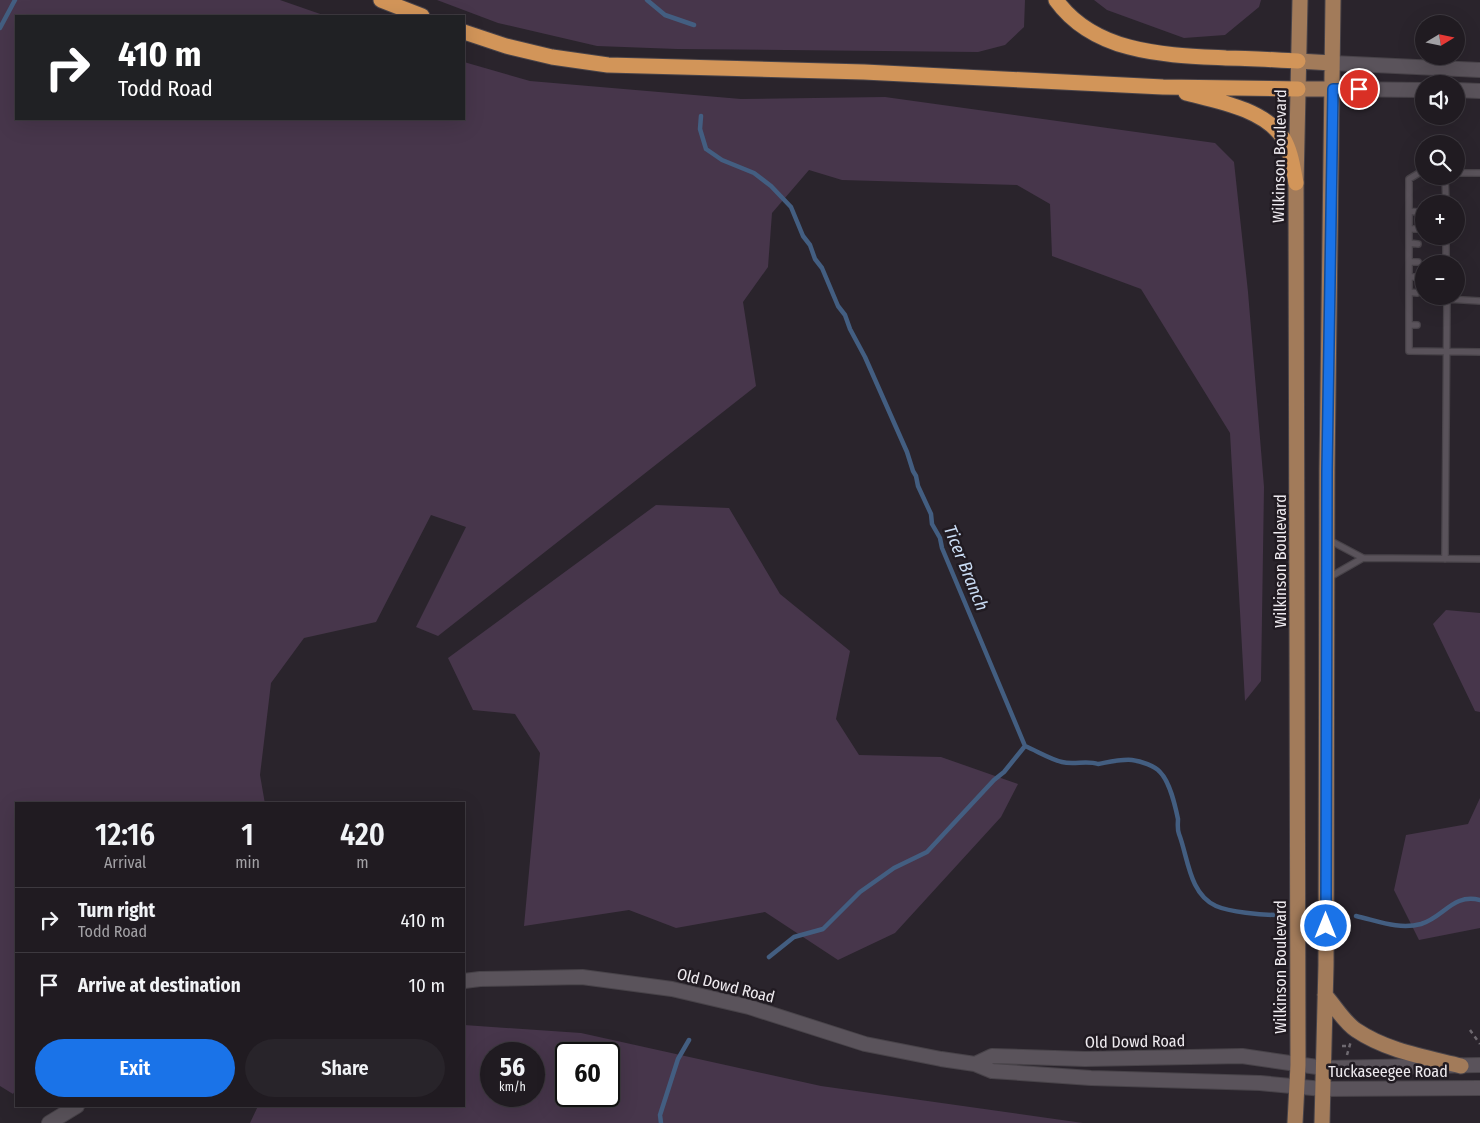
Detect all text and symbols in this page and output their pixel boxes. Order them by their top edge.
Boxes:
north arrow [1415,15,1465,65]
map controls [1415,15,1465,305]
text: 410 m [118,33,202,75]
icon: right [35,35,100,100]
pin [1338,68,1380,110]
text: Todd Road [118,75,213,102]
icon: arrive [1345,75,1373,103]
button: sound [1415,75,1465,125]
street label: Wilkinson Boulevard [1269,89,1290,223]
button: search [1415,135,1465,185]
button: + [1415,195,1465,245]
button: − [1415,255,1465,305]
street label: Wilkinson Boulevard [1271,494,1290,628]
water label: Ticer Branch [939,522,993,614]
text: 12:16 [95,817,155,853]
text: 1 [241,817,254,853]
text: 420 [340,817,385,853]
text: Arrival [104,853,146,872]
text: min [235,853,260,872]
text: m [356,853,369,872]
text: Turn right [78,899,155,922]
position arrow [1299,899,1351,951]
street label: Wilkinson Boulevard [1271,900,1290,1034]
icon: right [35,906,63,934]
text: 410 m [400,909,445,932]
text: Todd Road [78,922,147,941]
street label: Old Dowd Road [675,964,777,1007]
icon: arrive [35,971,63,999]
text: Arrive at destination [78,974,241,997]
text: 10 m [409,974,445,997]
street label: Old Dowd Road [1085,1031,1185,1052]
button: Exit [35,1039,235,1097]
button: Share [245,1039,445,1097]
speed limit sign: 60 [555,1042,620,1107]
text: 56 [500,1053,525,1083]
street label: Tuckaseegee Road [1328,1062,1448,1081]
text: km/h [499,1080,526,1094]

